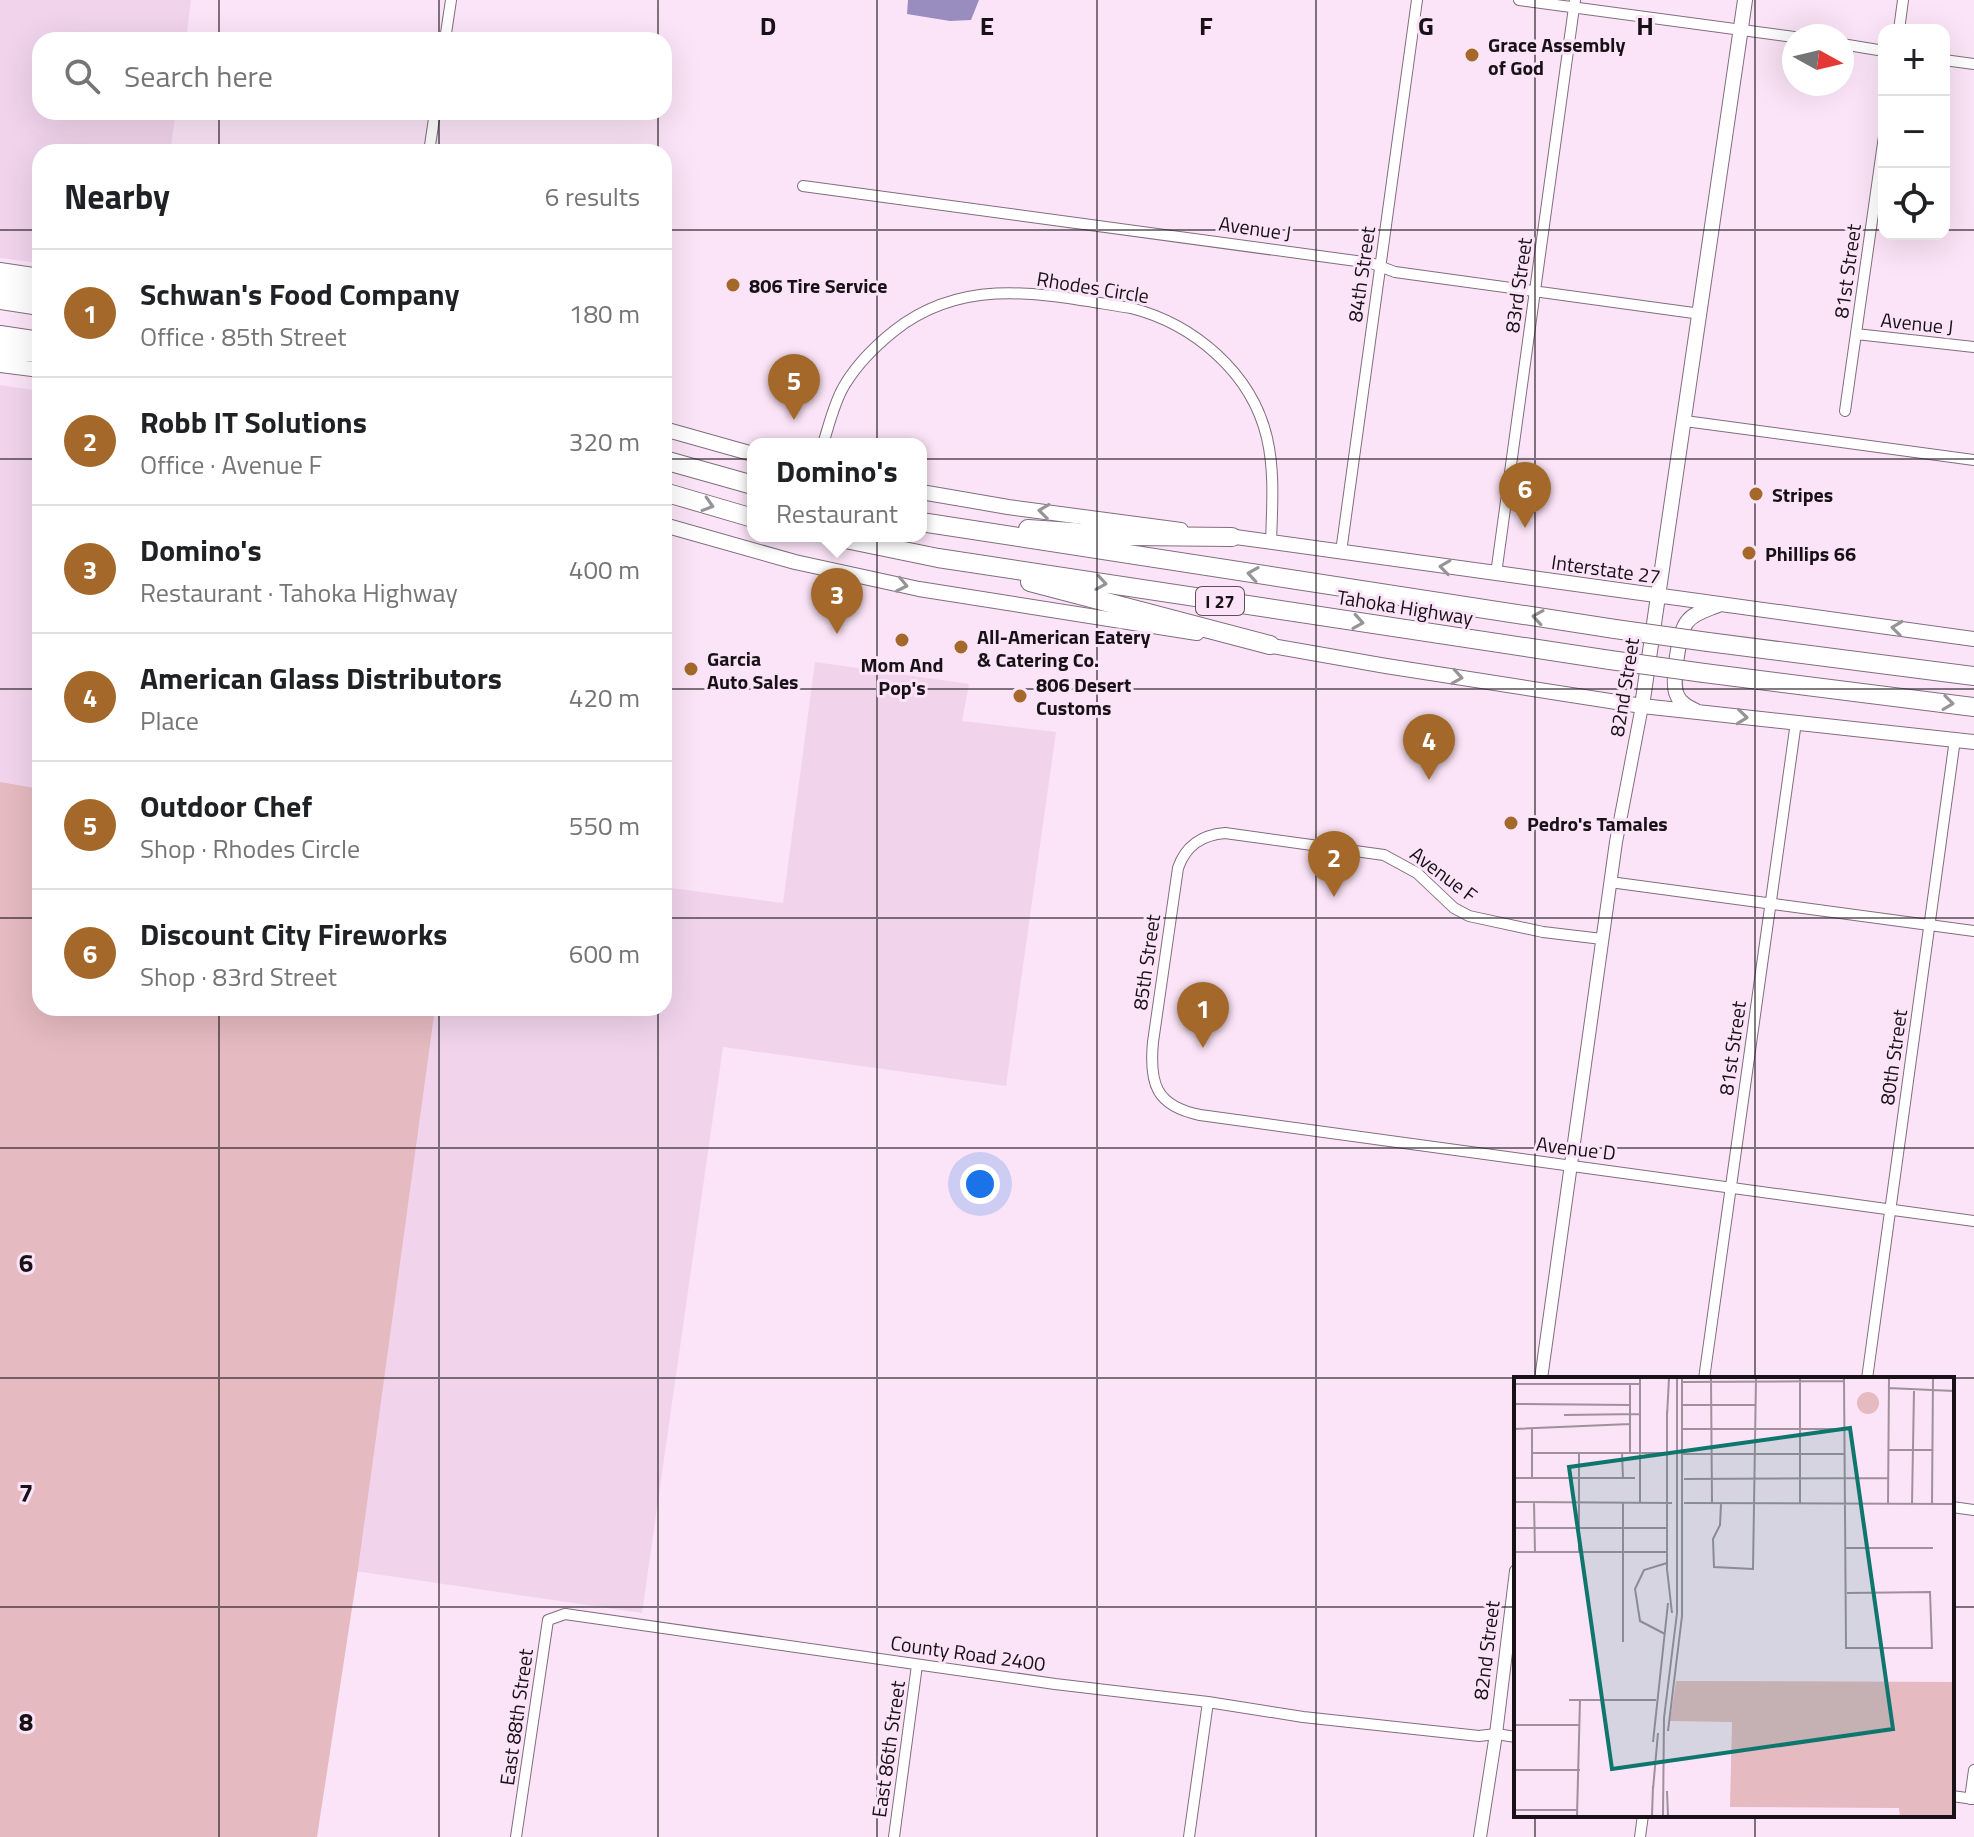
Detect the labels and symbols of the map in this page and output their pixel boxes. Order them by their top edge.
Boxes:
text: D [760,6,776,45]
text: E [980,6,994,45]
text: F [1199,6,1213,45]
text: G [1418,6,1434,45]
text: H [1636,6,1654,45]
north arrow [1782,24,1854,96]
place label: Grace Assembly of God [1488,29,1626,83]
marker: Grace Assembly of God [1463,46,1481,64]
street label: Avenue J [1217,208,1293,248]
street label: 81st Street [1825,222,1869,320]
street label: 84th Street [1339,224,1383,324]
street label: 83rd Street [1496,236,1540,334]
street label: Rhodes Circle [1035,263,1151,311]
place label: 806 Tire Service [749,270,887,301]
marker: 806 Tire Service [724,276,742,294]
street label: Avenue J [1879,304,1955,342]
pin: 5 [768,354,820,420]
pin: 6 [1499,462,1551,528]
place label: Stripes [1772,479,1833,510]
marker: Stripes [1747,485,1765,503]
one-way arrow [701,496,715,512]
one-way arrow [1037,503,1050,520]
place label: Phillips 66 [1765,538,1856,569]
marker: Phillips 66 [1740,544,1758,562]
street label: Interstate 27 [1549,546,1663,592]
one-way arrow [1438,559,1452,576]
one-way arrow [1246,566,1260,583]
pin: 3 [811,568,863,634]
one-way arrow [1094,574,1107,591]
one-way arrow [895,576,909,593]
street label: Tahoka Highway [1335,581,1476,633]
road number: I 27 [1196,587,1244,615]
one-way arrow [1531,609,1545,626]
one-way arrow [1351,613,1364,630]
one-way arrow [1890,620,1904,637]
place label: All-American Eatery & Catering Co. [977,621,1150,675]
marker: Mom And Pop's [893,631,911,649]
street label: 82nd Street [1601,635,1647,739]
marker: All-American Eatery & Catering Co. [952,638,970,656]
place label: Garcia Auto Sales [707,643,799,697]
place label: Mom And Pop's [861,649,943,703]
marker: Garcia Auto Sales [682,660,700,678]
one-way arrow [1450,668,1464,685]
place label: 806 Desert Customs [1036,669,1131,723]
marker: 806 Desert Customs [1011,687,1029,705]
one-way arrow [1942,695,1955,712]
one-way arrow [1736,709,1749,726]
pin: 4 [1403,714,1455,780]
place label: Pedro's Tamales [1527,808,1668,839]
marker: Pedro's Tamales [1502,814,1520,832]
pin: 2 [1308,831,1360,897]
street label: Avenue F [1404,838,1484,910]
street label: 85th Street [1124,912,1168,1012]
pin: 1 [1177,982,1229,1048]
street label: 81st Street [1710,999,1754,1097]
street label: 80th Street [1871,1007,1915,1107]
street label: Avenue D [1534,1128,1618,1168]
your location [960,1164,1000,1204]
text: 6 [19,1243,33,1282]
inset map [1514,1377,1954,1817]
text: 7 [19,1473,33,1512]
street label: 82nd Street [1465,1599,1507,1701]
street label: County Road 2400 [889,1627,1047,1679]
street label: East 88th Street [491,1647,541,1787]
street label: East 86th Street [863,1679,913,1819]
text: 8 [19,1702,33,1741]

